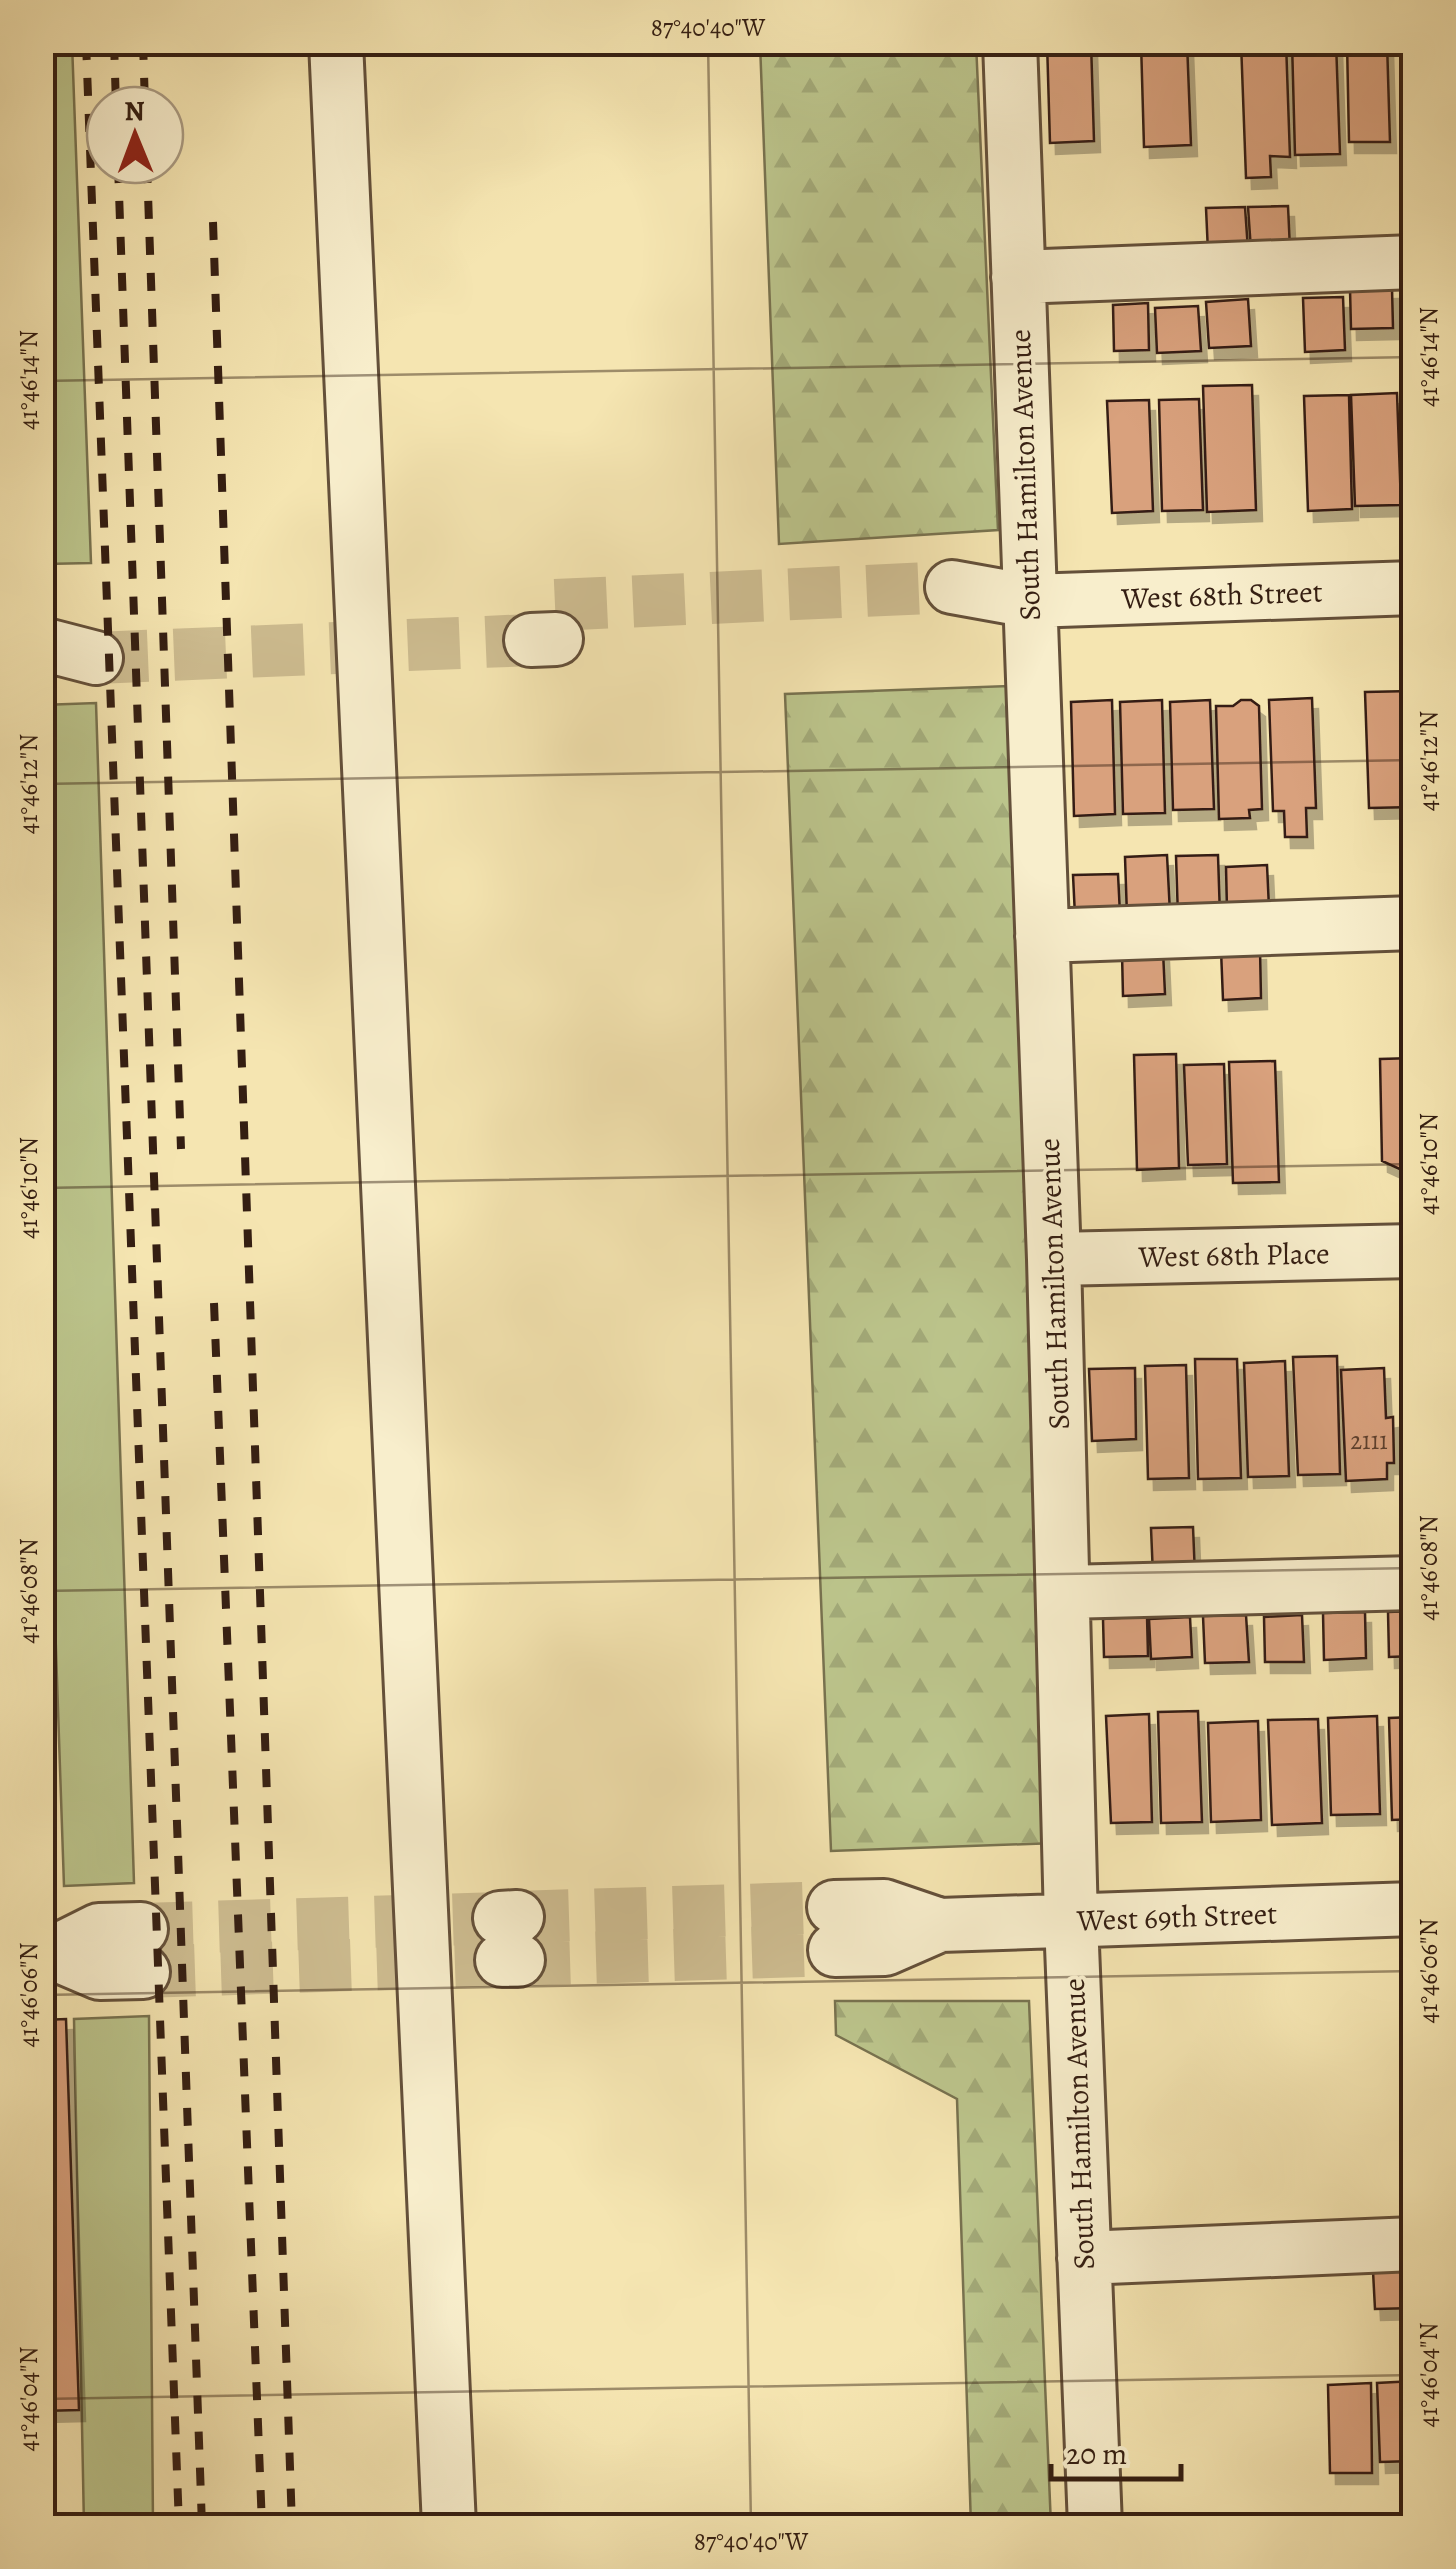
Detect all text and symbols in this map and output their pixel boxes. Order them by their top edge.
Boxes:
text: 87°40'40"W [651,11,766,45]
north arrow [85,85,185,185]
text: N [124,92,145,130]
text: 41°46'14"N [1412,307,1446,407]
street label: South Hamilton Avenue [1000,329,1050,621]
text: 41°46'14"N [12,330,46,430]
street label: West 68th Street [1120,571,1323,619]
text: 41°46'12"N [1412,711,1446,811]
text: 41°46'12"N [12,734,46,834]
text: 41°46'10"N [1412,1113,1446,1215]
text: 41°46'10"N [12,1137,46,1239]
street label: South Hamilton Avenue [1029,1138,1079,1430]
street label: West 68th Place [1137,1233,1330,1277]
house number: 2111 [1350,1424,1388,1458]
text: 41°46'08"N [1412,1515,1446,1621]
text: 41°46'08"N [12,1538,46,1644]
street label: West 69th Street [1075,1894,1278,1941]
text: 41°46'06"N [1412,1918,1446,2024]
text: 41°46'06"N [12,1942,46,2048]
street label: South Hamilton Avenue [1054,1978,1104,2270]
text: 41°46'04"N [1412,2323,1446,2427]
text: 41°46'04"N [12,2347,46,2451]
scale bar [1051,2419,1181,2481]
text: 20 m [1066,2434,1127,2474]
text: 87°40'40"W [694,2525,809,2559]

